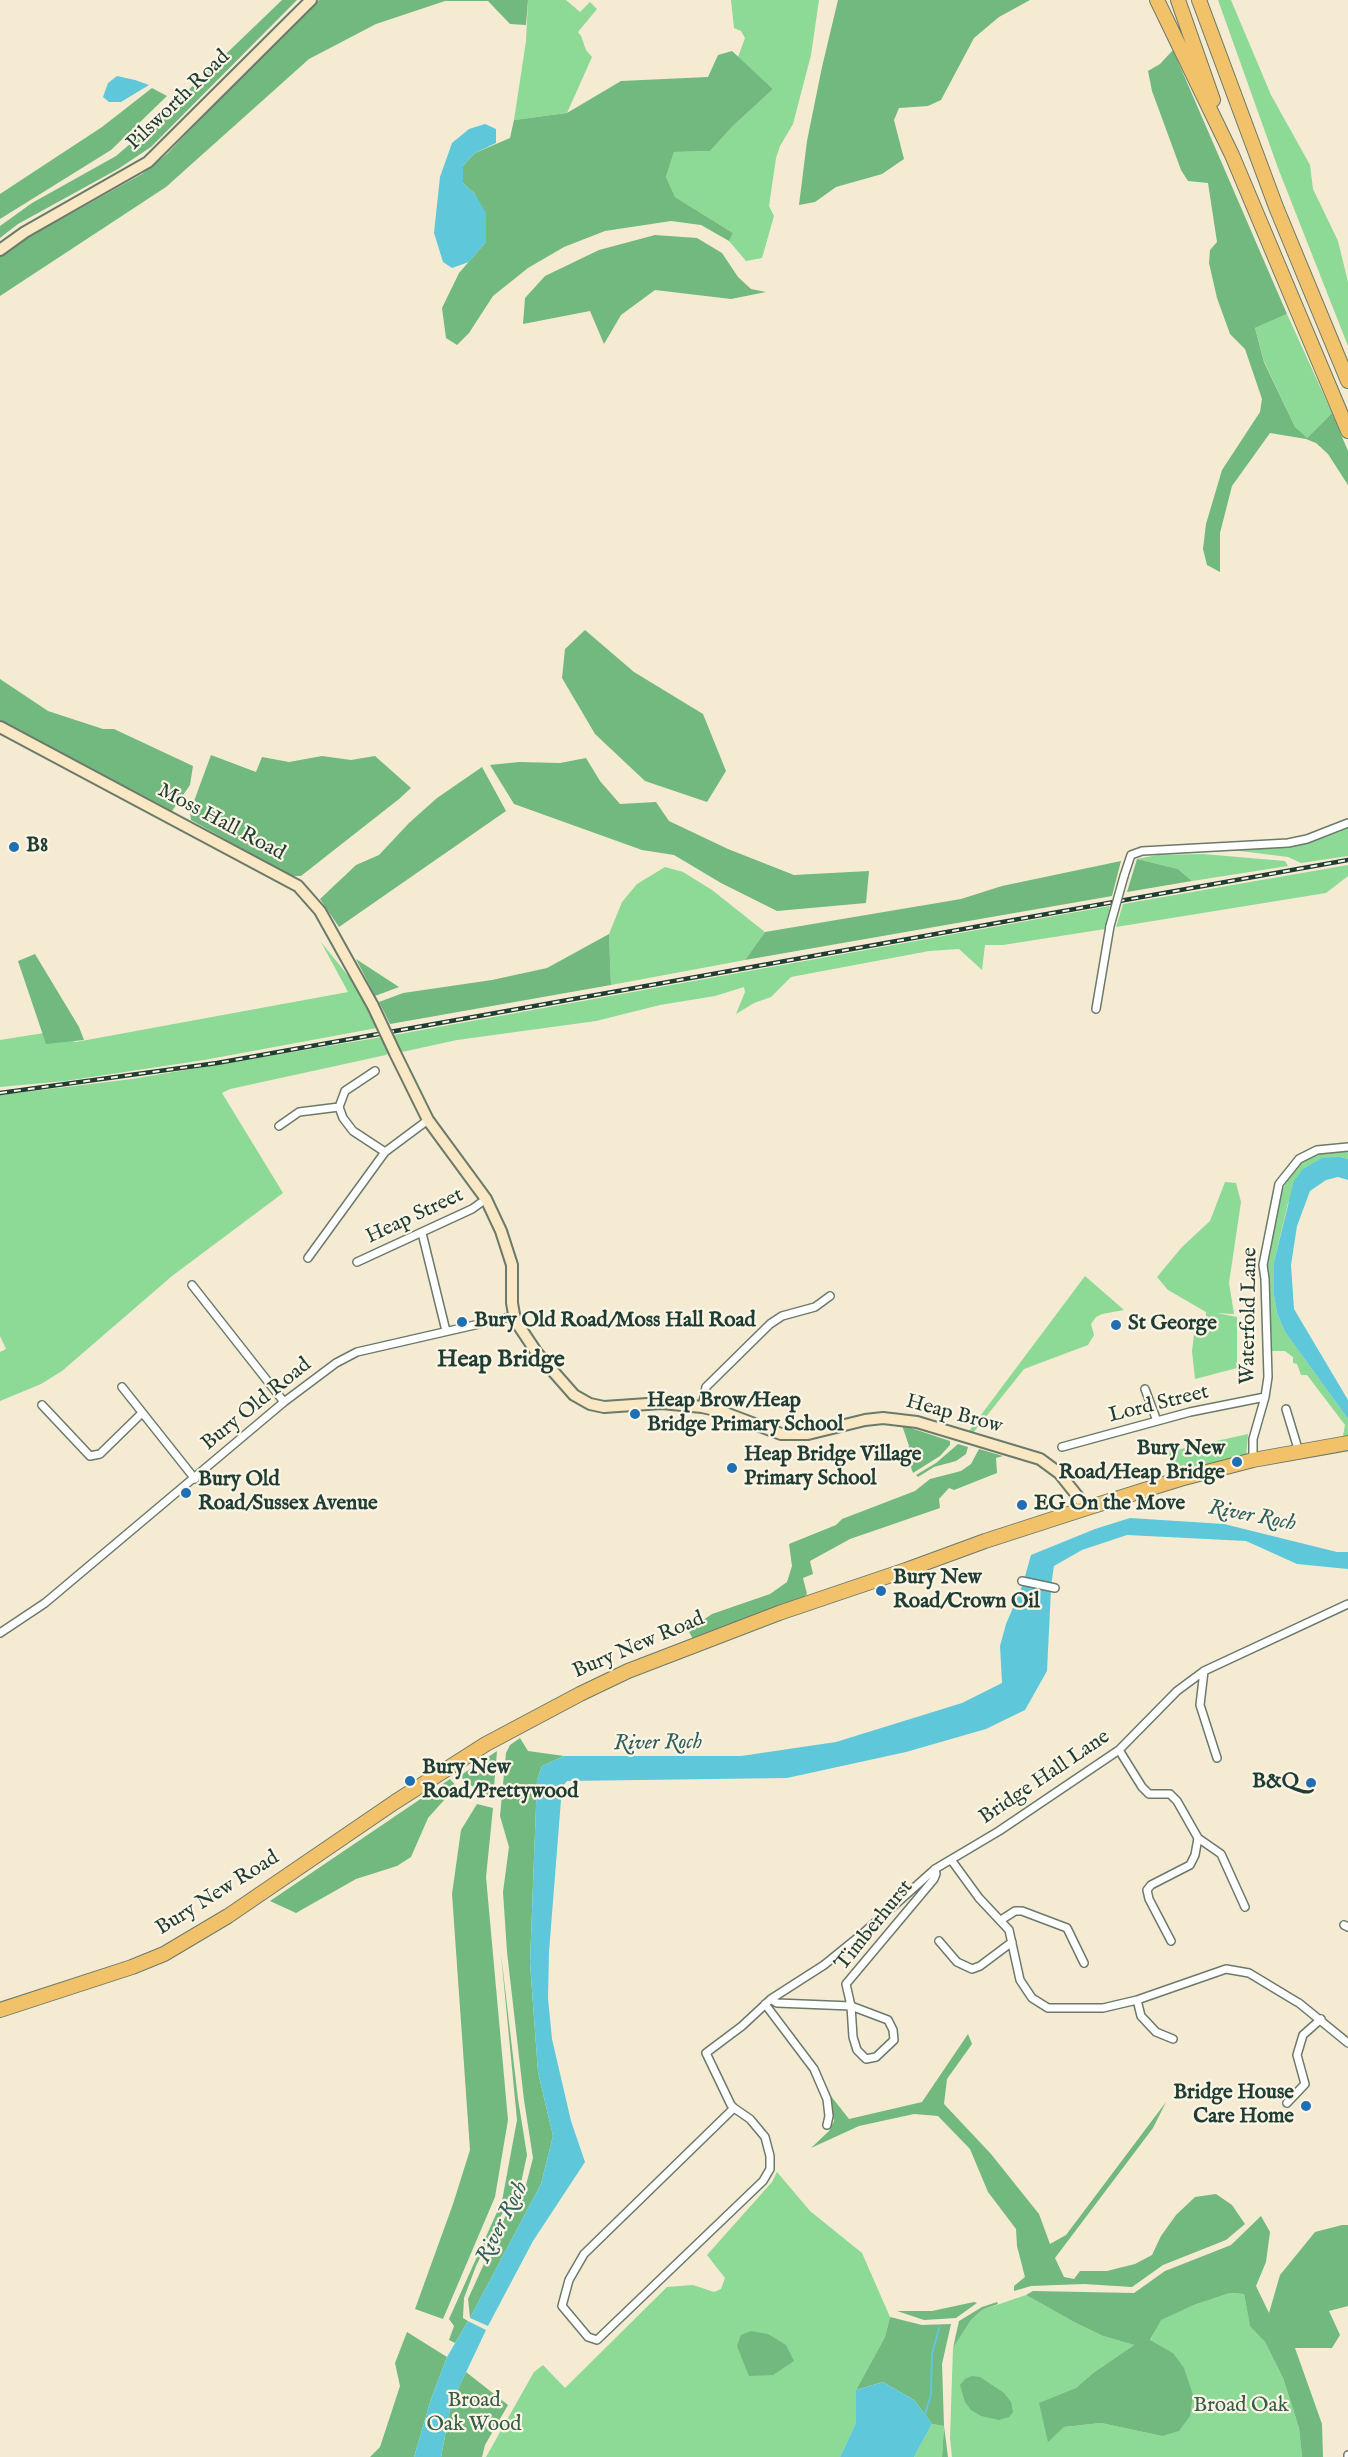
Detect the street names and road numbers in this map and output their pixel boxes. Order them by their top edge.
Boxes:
street label: Pilsworth Road [122,45,236,157]
street label: Moss Hall Road [153,779,289,867]
street label: Heap Street [362,1183,468,1251]
street label: Waterfold Lane [1236,1247,1264,1385]
street label: Bury Old Road [197,1353,317,1457]
street label: Lord Street [1106,1380,1212,1430]
street label: Heap Brow [903,1390,1005,1440]
street label: Bury New Road [569,1607,709,1685]
street label: Bridge Hall Lane [975,1725,1115,1831]
street label: Bury New Road [152,1846,284,1942]
street label: Timberhurst [831,1875,919,1977]

